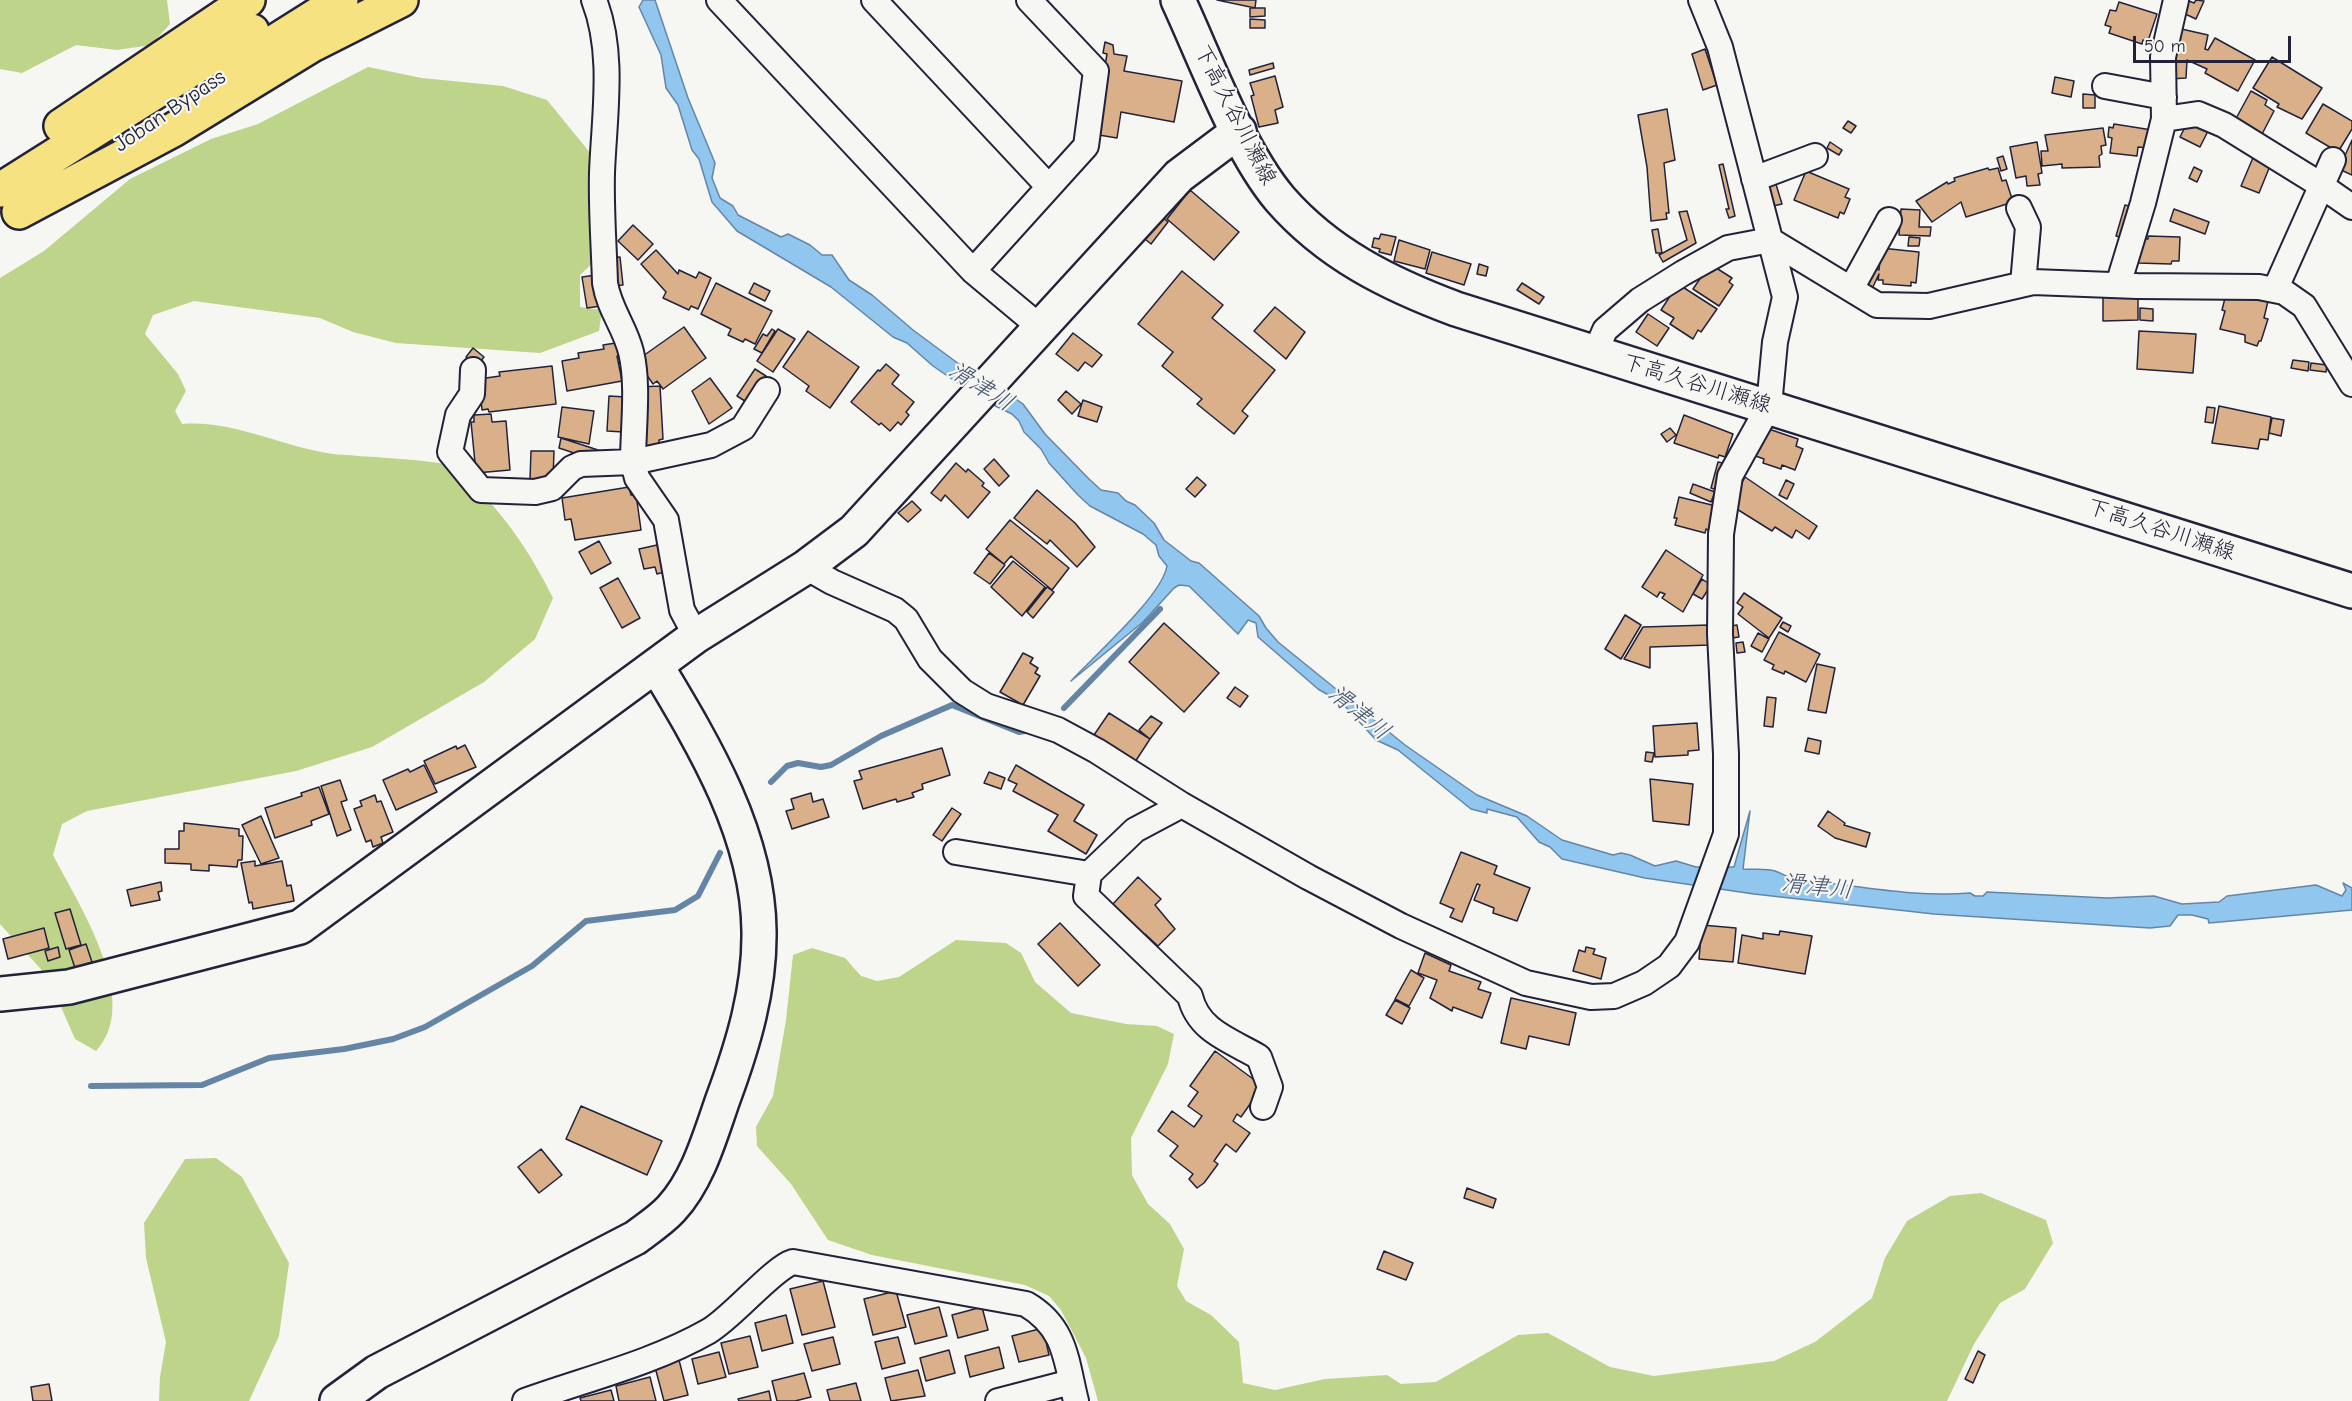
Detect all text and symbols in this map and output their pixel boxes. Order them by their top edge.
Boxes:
scale bar [2136,24,2294,62]
text: 50 m [2144,36,2186,57]
street label: 下高久谷川瀬線 [1188,40,1282,190]
street label: Joban Bypass [109,64,231,158]
street label: 下高久谷川瀬線 [1620,349,1774,419]
water label: 滑津川 [943,356,1019,418]
street label: 下高久谷川瀬線 [2084,494,2238,566]
water label: 滑津川 [1322,679,1396,747]
water label: 滑津川 [1780,869,1854,905]

